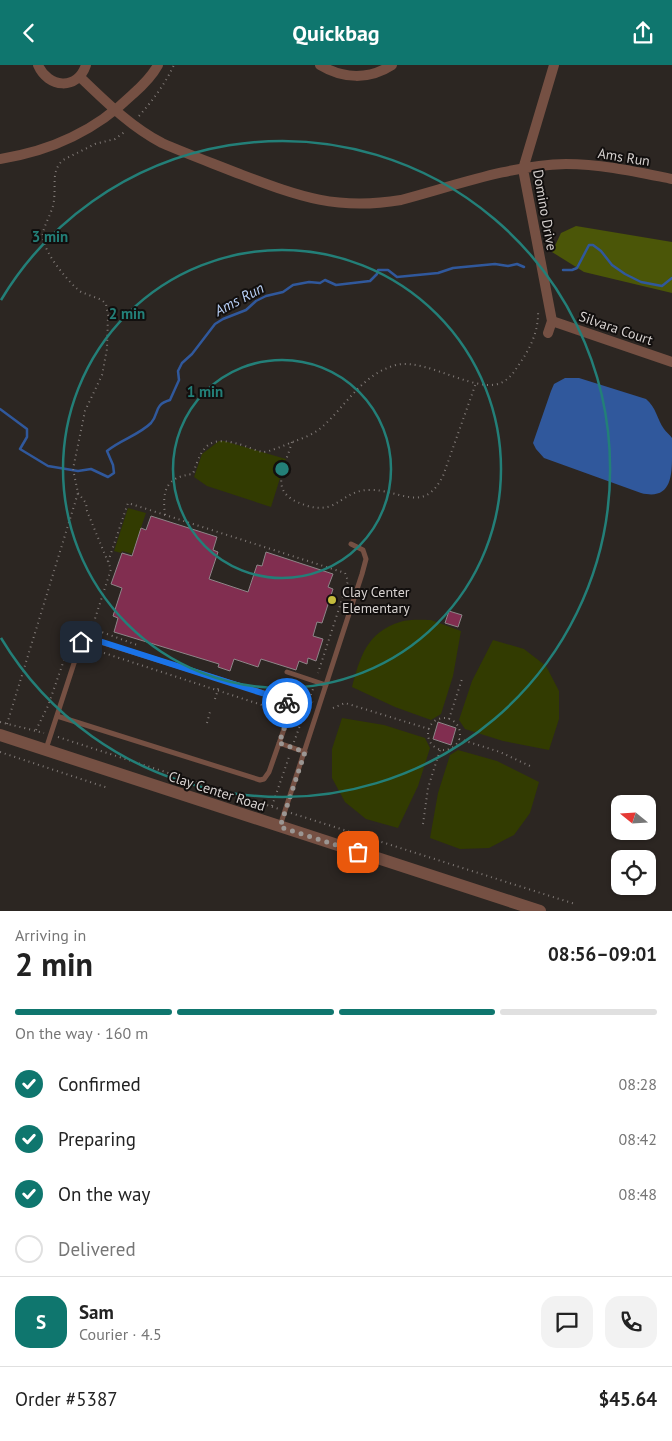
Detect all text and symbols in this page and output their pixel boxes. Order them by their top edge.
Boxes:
icon: back [15,19,43,47]
text: Quickbag [292,19,380,47]
icon: share [629,19,657,47]
street label: Ams Run [597,144,651,170]
street label: Domino Drive [529,168,561,252]
text: 3 min [32,227,68,246]
water label: Ams Run [210,278,267,320]
text: 2 min [109,304,145,323]
street label: Silvara Court [577,307,656,349]
text: 1 min [187,382,223,401]
centre of rings [273,460,291,478]
place label: Clay Center Elementary [342,583,410,617]
marker: Clay Center Elementary [326,594,338,606]
pin [60,621,102,663]
icon: home [67,628,95,656]
courier [262,678,312,728]
icon: bike [273,689,301,717]
street label: Clay Center Road [166,767,268,815]
north arrow [611,795,656,840]
map controls [611,795,656,895]
pin [337,831,379,873]
icon: bag [344,838,372,866]
button: locate [611,850,656,895]
text: Arriving in [15,925,86,945]
text: 08:56–09:01 [548,942,657,966]
text: 2 min [15,943,93,985]
text: On the way · 160 m [15,1023,148,1043]
icon: check [15,1070,43,1098]
text: Confirmed [58,1072,141,1096]
text: 08:28 [619,1074,657,1094]
icon: check [15,1125,43,1153]
text: Preparing [58,1127,136,1151]
text: 08:42 [619,1129,657,1149]
icon: check [15,1180,43,1208]
text: On the way [58,1182,150,1206]
text: 08:48 [619,1184,657,1204]
text: Delivered [58,1237,136,1261]
button: chat [541,1296,593,1348]
button: phone [605,1296,657,1348]
text: Sam [79,1300,114,1324]
text: S [36,1310,46,1334]
text: Courier · 4.5 [79,1324,162,1344]
text: Order #5387 [15,1387,118,1411]
text: $45.64 [598,1387,657,1411]

